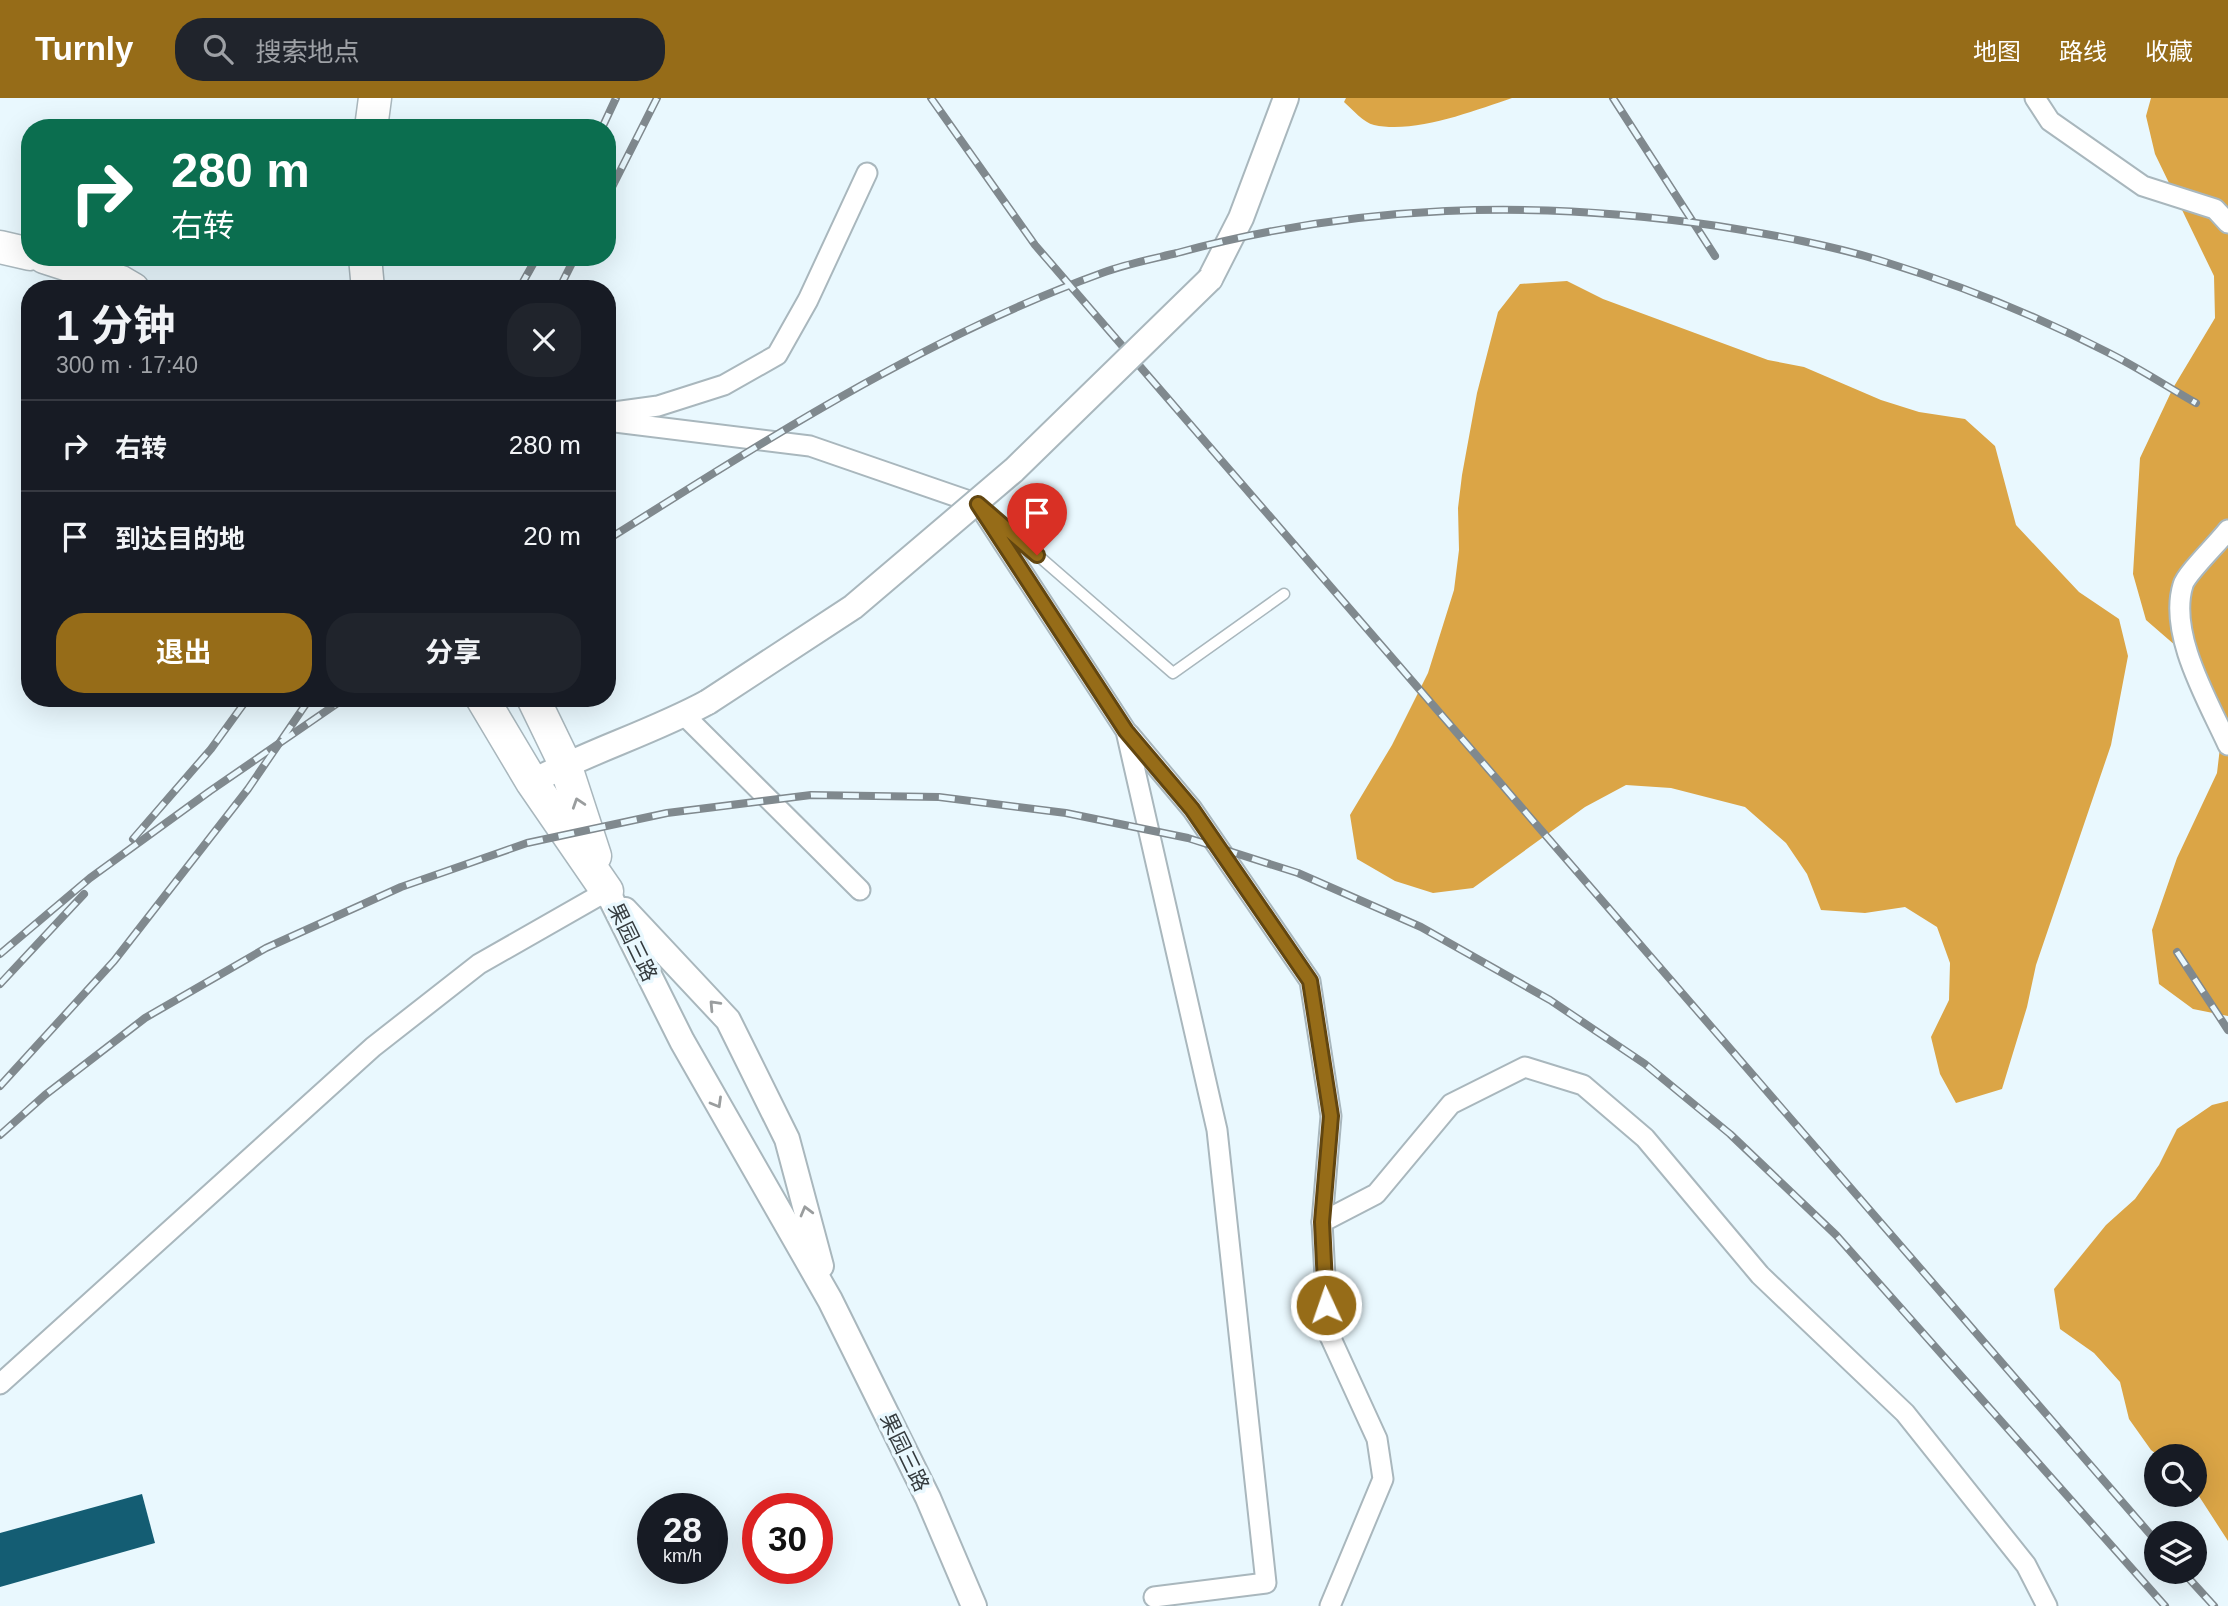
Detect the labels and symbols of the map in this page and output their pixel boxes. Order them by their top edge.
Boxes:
pin [1007,483,1067,555]
one-way arrow [571,797,586,809]
street label: 果园三路 [604,899,662,985]
one-way arrow [710,1000,723,1013]
one-way arrow [709,1096,722,1109]
one-way arrow [800,1205,814,1217]
position arrow [1289,1268,1363,1342]
street label: 果园三路 [876,1409,934,1495]
speed limit sign: 30 [742,1493,833,1584]

